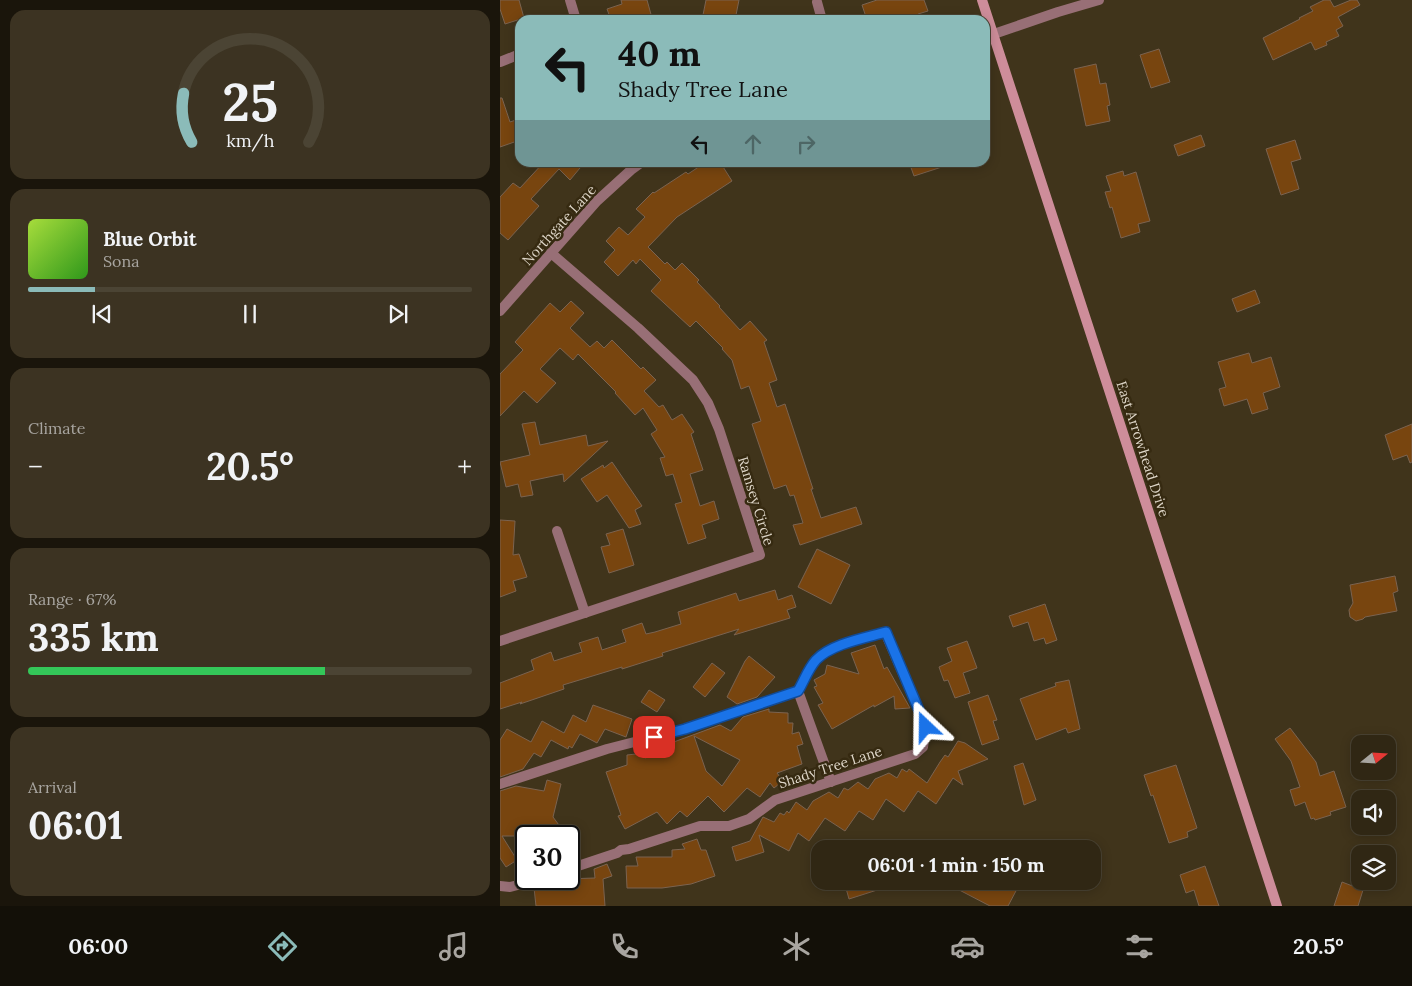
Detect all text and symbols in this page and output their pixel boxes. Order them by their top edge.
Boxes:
text: 40 m [618,31,701,76]
icon: left [535,35,600,100]
text: 25 [222,69,278,135]
text: Shady Tree Lane [618,75,788,103]
text: km/h [226,129,274,152]
icon: left [686,130,714,158]
icon: ahead [739,130,767,158]
icon: right [792,130,820,158]
street label: Northgate Lane [518,181,600,269]
text: Blue Orbit [103,227,197,251]
text: Sona [103,251,139,271]
icon: previous [88,300,116,328]
icon: pause [236,300,264,328]
icon: next [384,300,412,328]
street label: East Arrowhead Drive [1113,379,1174,520]
text: Climate [28,418,85,438]
text: 20.5° [206,442,294,490]
text: − [28,449,43,485]
text: + [457,449,472,485]
street label: Ramsey Circle [734,454,778,548]
text: Range · 67% [28,589,116,609]
text: 335 km [28,613,159,661]
position arrow [899,700,951,752]
pin [633,716,675,758]
icon: arrive [640,723,668,751]
north arrow [1351,735,1396,780]
map controls [1351,735,1396,890]
street label: Shady Tree Lane [776,742,885,792]
text: Arrival [28,777,77,797]
button: sound [1351,790,1396,835]
text: 06:01 [28,801,123,849]
speed limit sign: 30 [515,825,580,890]
button: layers [1351,845,1396,890]
text: 06:01 · 1 min · 150 m [867,853,1045,877]
icon: directions [265,929,300,964]
icon: music [436,929,471,964]
icon: phone [607,929,642,964]
icon: climate [779,929,814,964]
icon: car [950,929,985,964]
icon: filters [1122,929,1157,964]
text: 06:00 [68,932,128,960]
text: 20.5° [1293,932,1344,960]

